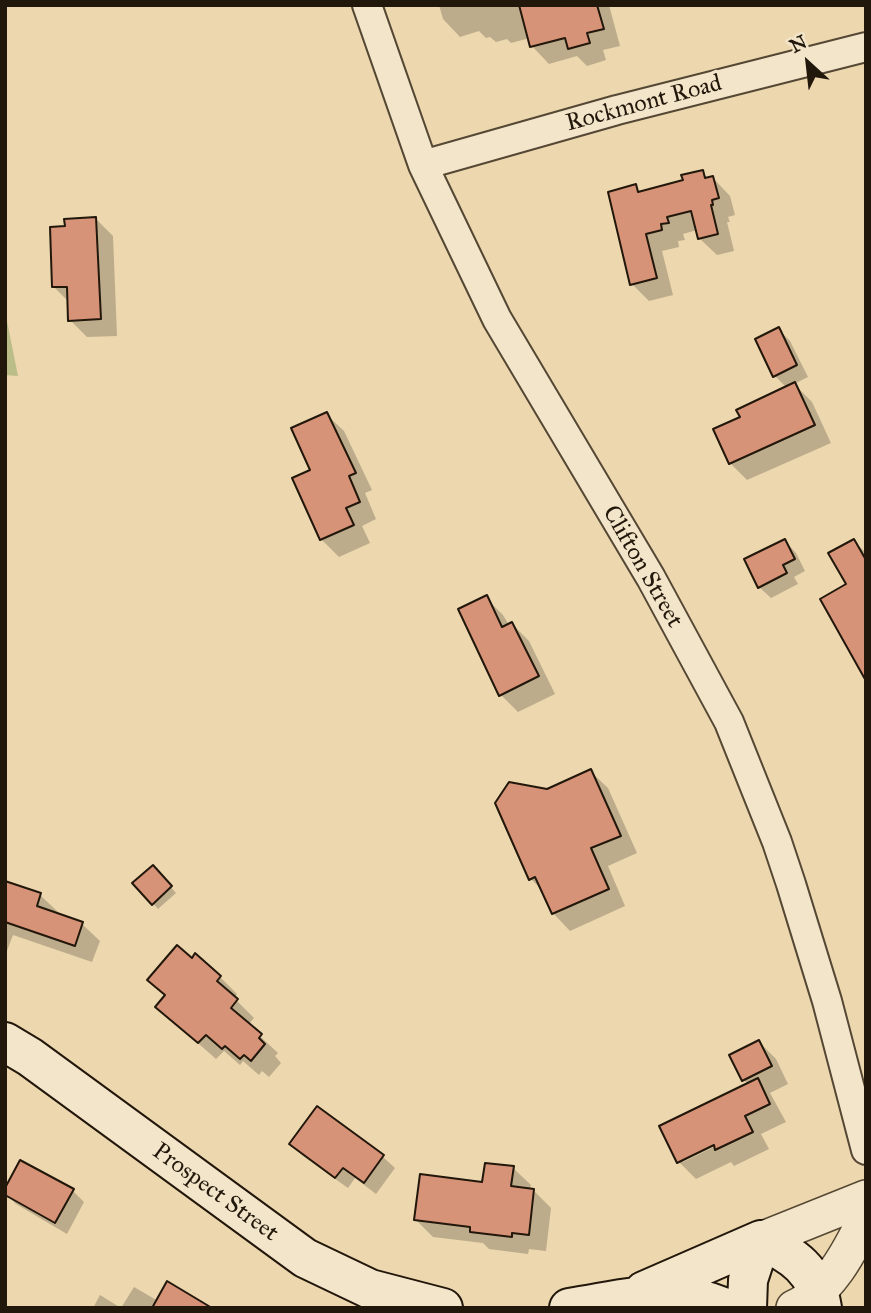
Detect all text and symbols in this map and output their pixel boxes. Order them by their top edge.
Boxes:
north arrow [773,28,843,98]
text: N [786,30,811,58]
street label: Rockmont Road [563,69,725,139]
street label: Clifton Street [596,501,688,633]
street label: Prospect Street [146,1138,284,1248]

